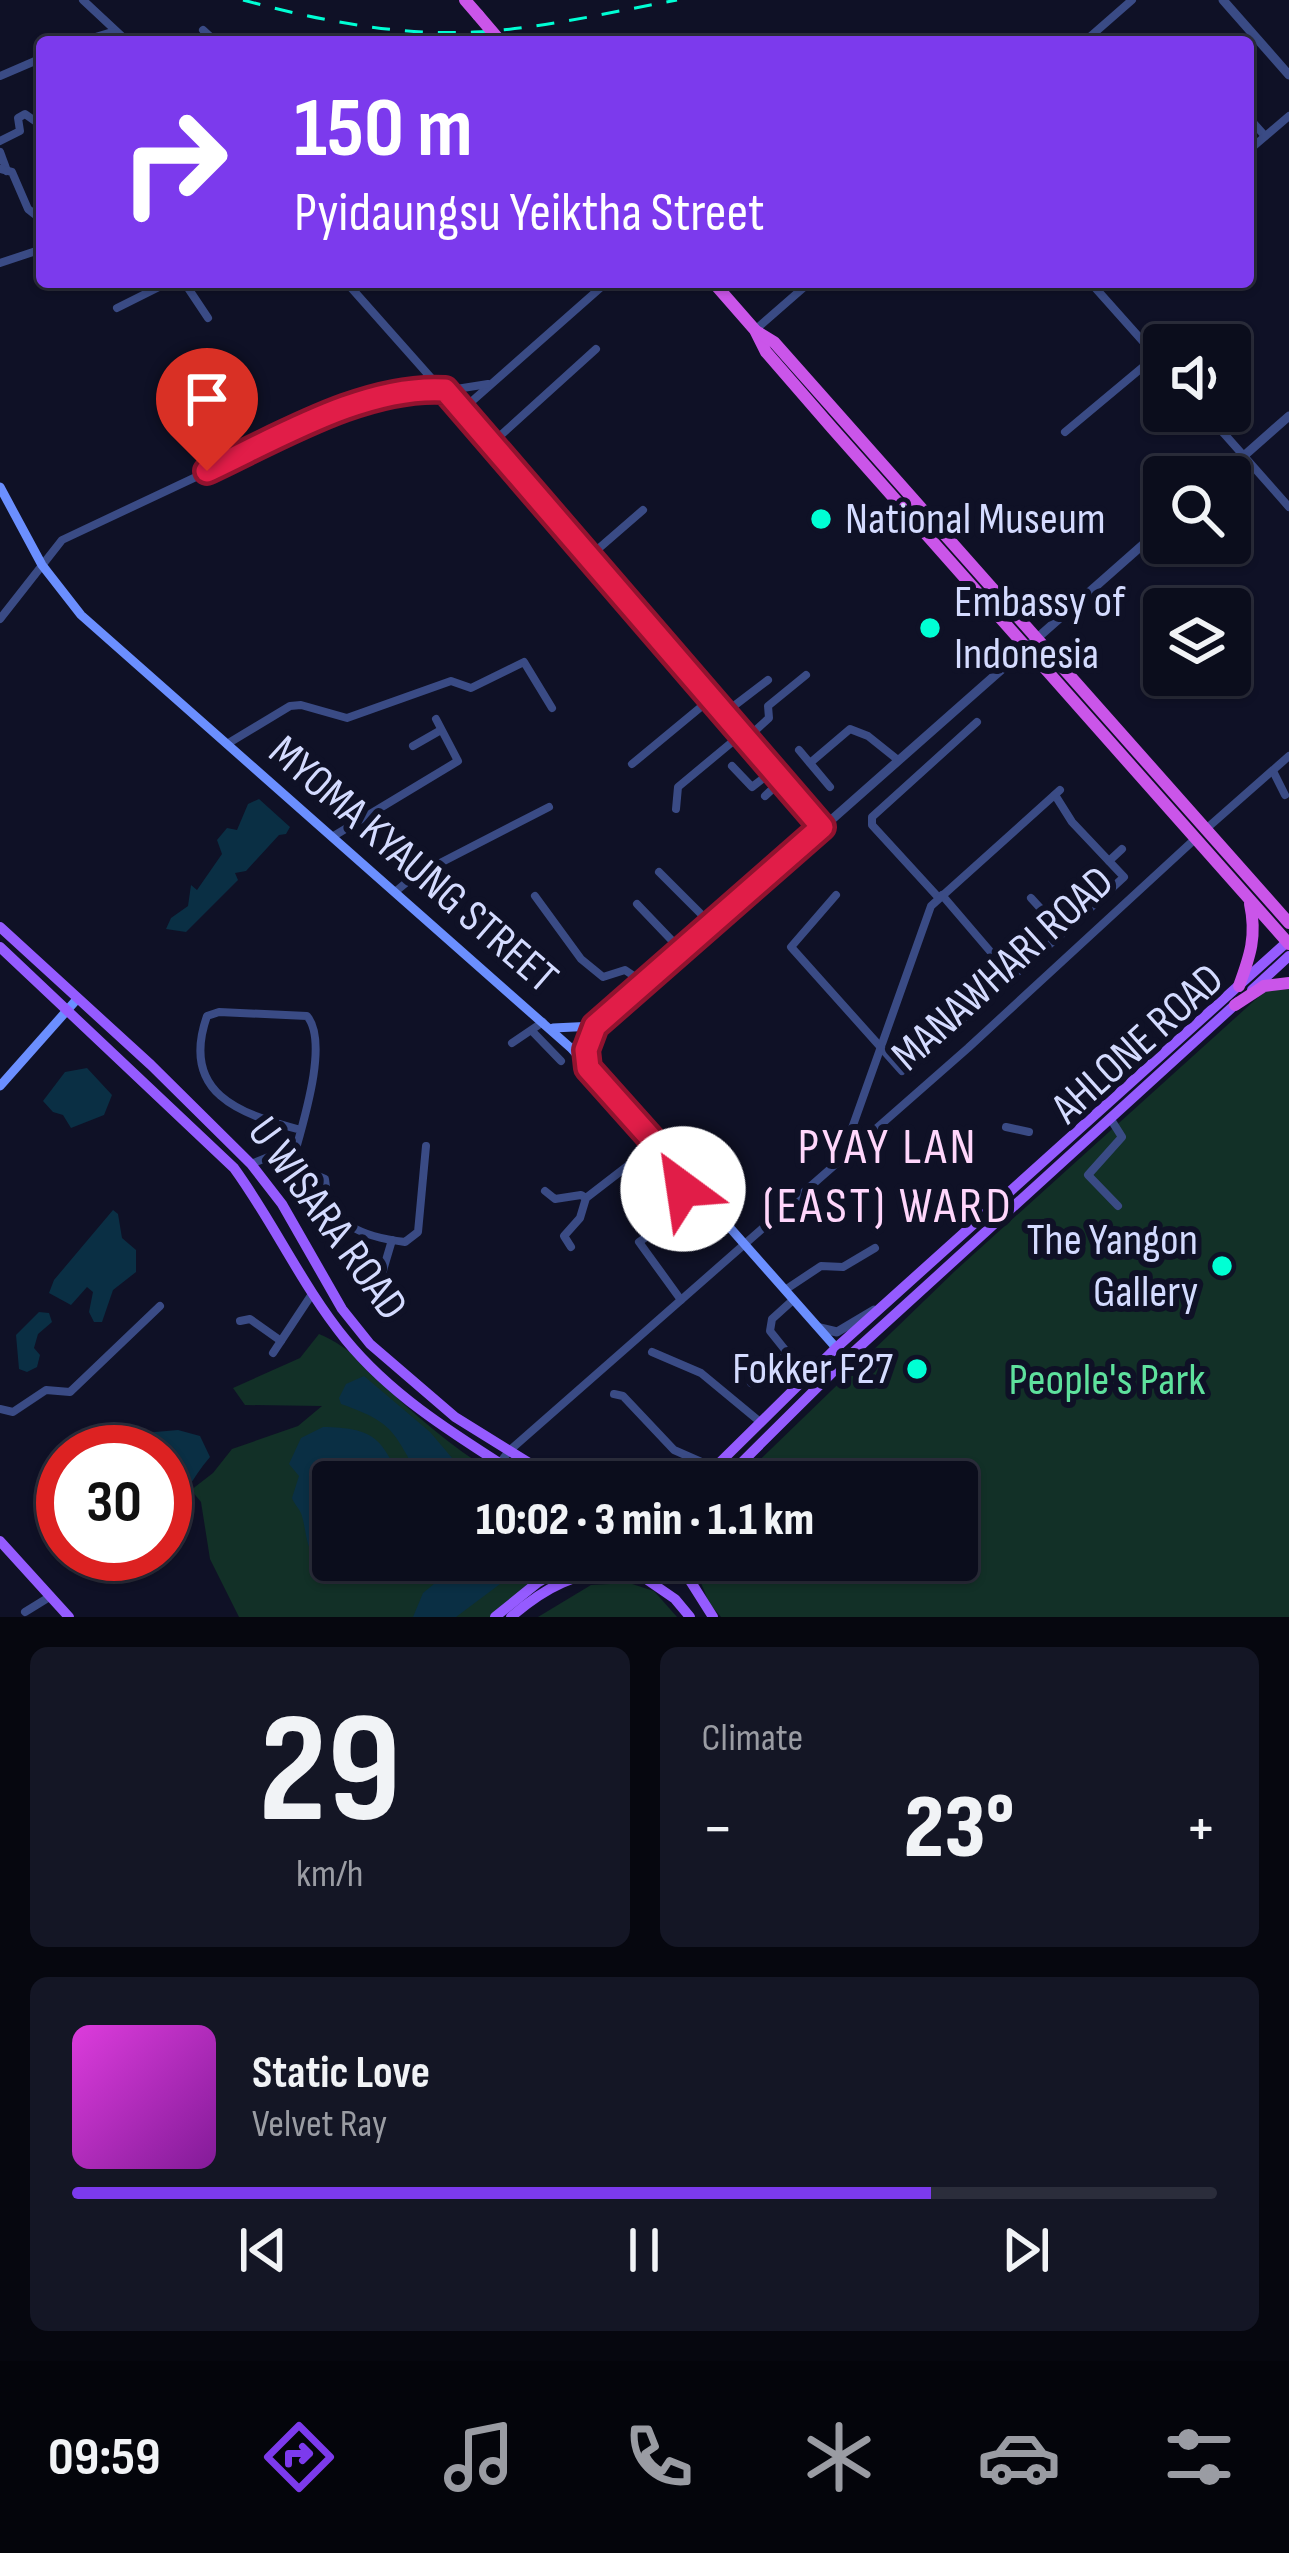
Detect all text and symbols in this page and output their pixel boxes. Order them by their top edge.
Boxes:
text: 150 m [294,79,473,180]
icon: right [96,84,252,240]
text: Pyidaungsu Yeiktha Street [294,181,765,246]
map controls [1143,324,1251,696]
button: sound [1143,324,1251,432]
pin [156,348,258,471]
icon: arrive [174,366,240,432]
button: search [1143,456,1251,564]
place label: National Museum [845,492,1106,547]
marker: National Museum [808,506,834,532]
place label: Embassy of Indonesia [954,575,1126,682]
button: layers [1143,588,1251,696]
marker: Embassy of Indonesia [917,615,943,641]
street label: MYOMA KYAUNG STREET [257,725,569,1005]
street label: MANAWHARI ROAD [881,855,1125,1083]
street label: AHLONE ROAD [1040,952,1235,1136]
street label: U WISARA ROAD [235,1107,419,1331]
district label: PYAY LAN (EAST) WARD [762,1117,1014,1237]
position arrow [620,1126,746,1252]
place label: The Yangon Gallery [1027,1213,1198,1320]
marker: The Yangon Gallery [1209,1253,1235,1279]
place label: Fokker F27 [732,1342,893,1397]
park label: People's Park [1008,1353,1206,1408]
marker: Fokker F27 [904,1356,930,1382]
speed limit sign: 30 [36,1425,192,1581]
text: 10:02 · 3 min · 1.1 km [476,1493,814,1548]
text: 29 [259,1679,401,1866]
text: Climate [702,1715,803,1762]
text: 23° [904,1775,1015,1883]
text: − [702,1790,734,1869]
text: + [1185,1790,1217,1869]
text: km/h [296,1851,363,1898]
text: Static Love [252,2046,430,2101]
text: Velvet Ray [252,2101,387,2148]
icon: previous [230,2217,296,2283]
icon: pause [611,2217,677,2283]
icon: next [993,2217,1059,2283]
icon: directions [257,2415,341,2499]
icon: music [437,2415,521,2499]
icon: phone [617,2415,701,2499]
icon: climate [797,2415,881,2499]
icon: car [977,2415,1061,2499]
icon: filters [1157,2415,1241,2499]
text: 09:59 [48,2425,161,2490]

